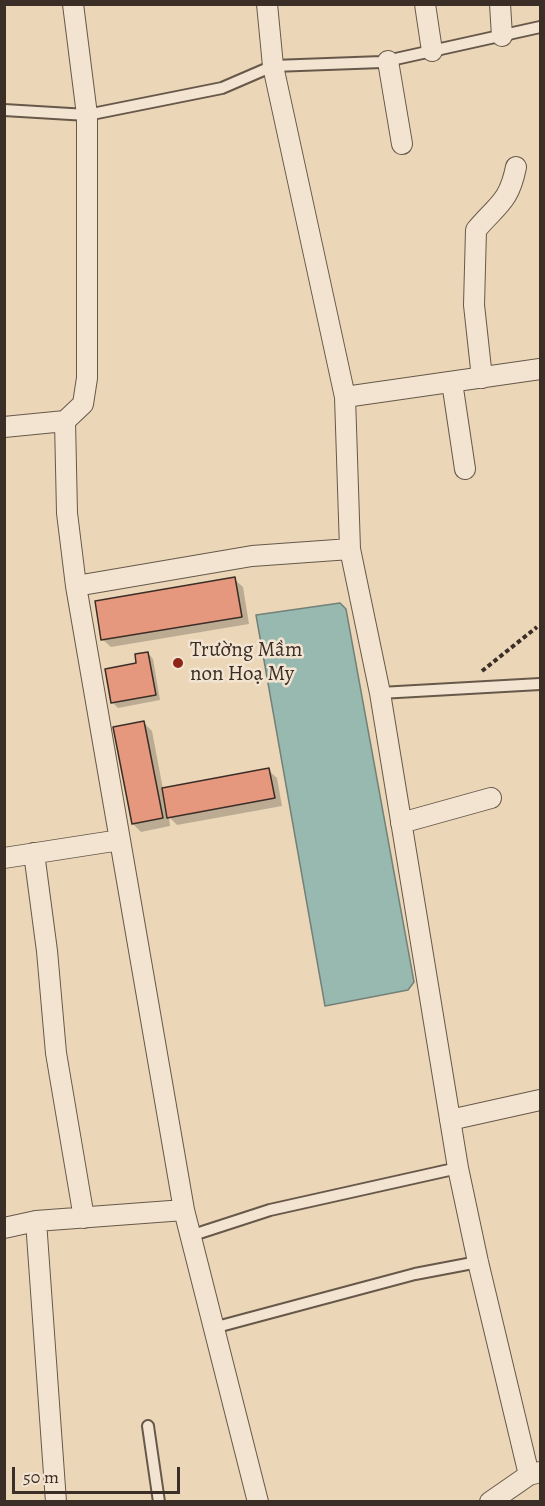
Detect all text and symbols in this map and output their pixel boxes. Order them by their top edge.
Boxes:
place label: Trường Mầm non Hoạ My [190,638,302,688]
marker: Trường Mầm non Hoạ My [171,656,185,670]
scale bar [15,1455,183,1493]
text: 50 m [23,1465,59,1489]

